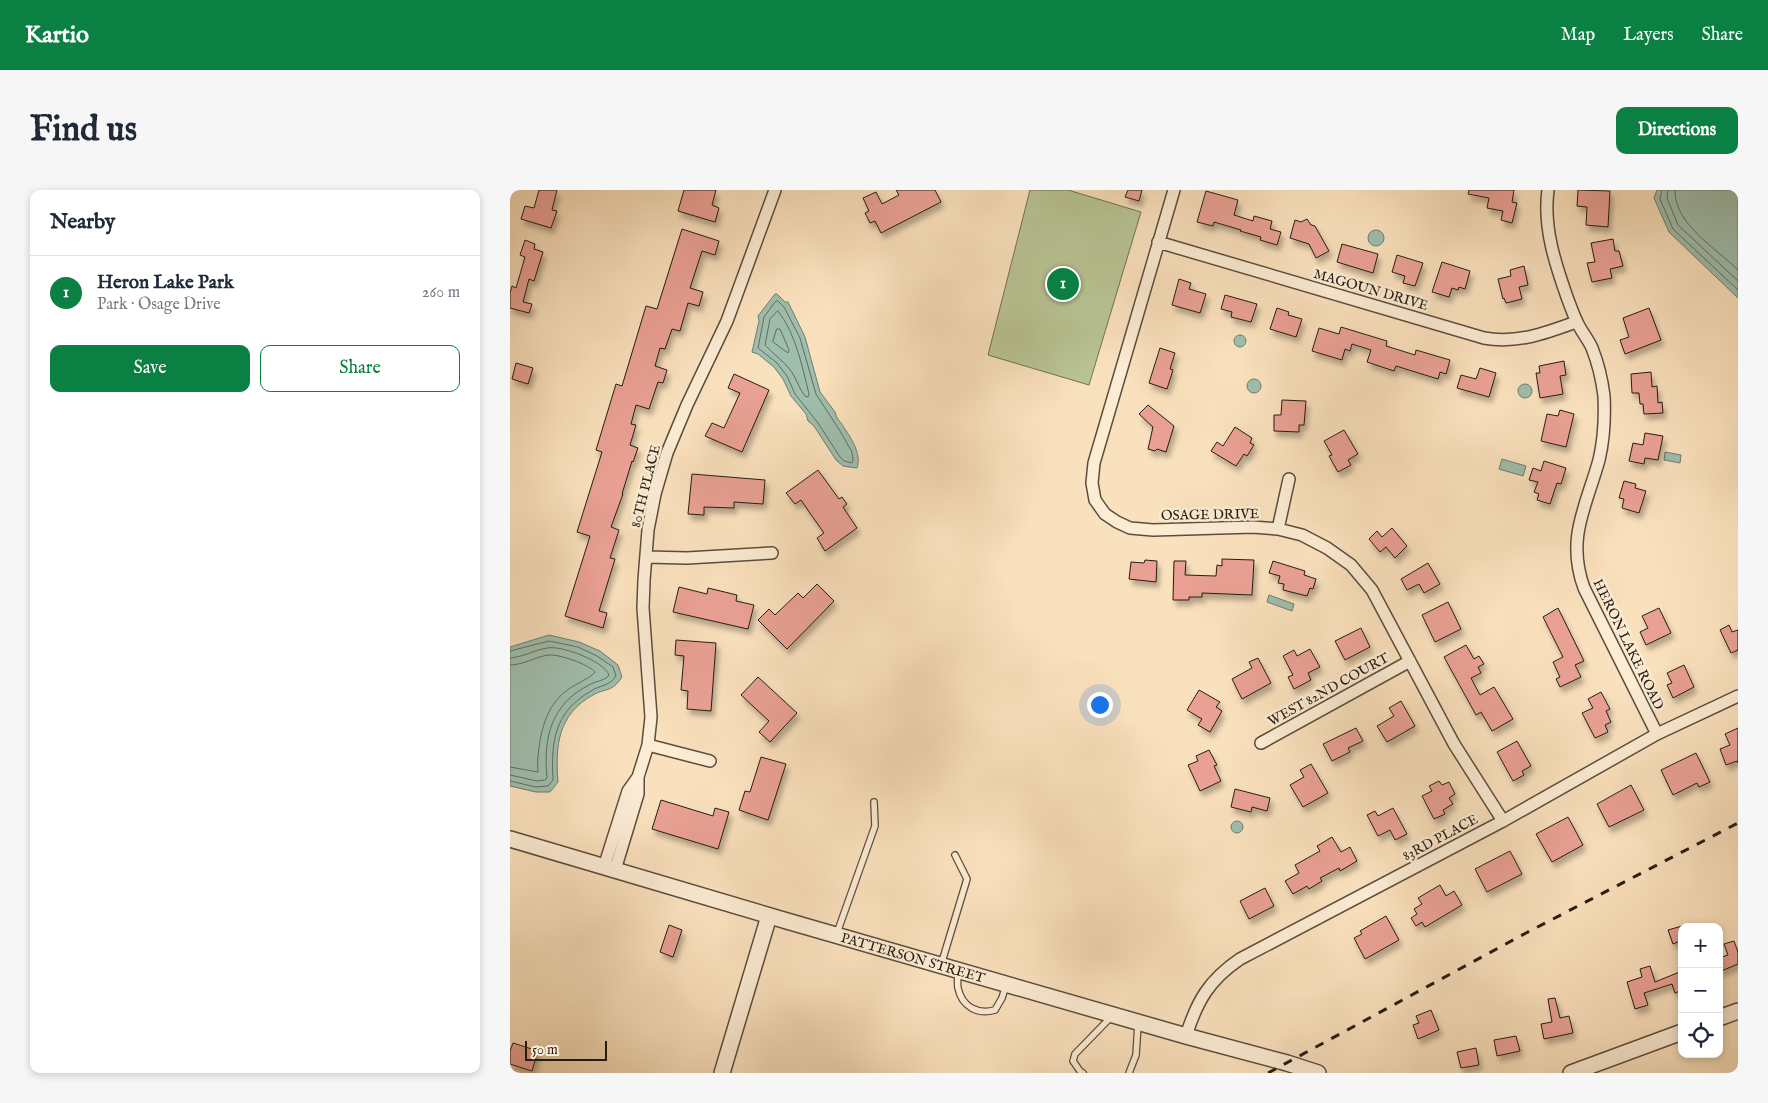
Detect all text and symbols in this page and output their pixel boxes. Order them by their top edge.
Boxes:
text: Kartio [25,20,89,51]
text: Map [1561,24,1595,47]
text: Layers [1623,24,1674,47]
text: Share [1702,24,1743,47]
button: Directions [1616,107,1738,154]
text: Find us [30,108,137,153]
text: Nearby [50,209,115,236]
pin: 1 [1047,265,1079,303]
street label: MAGOUN DRIVE [1311,265,1430,315]
text: Heron Lake Park [97,271,234,295]
text: 1 [63,283,69,303]
text: 260 m [422,283,460,303]
text: Park · Osage Drive [97,295,221,315]
button: Save [50,345,250,392]
button: Share [260,345,460,392]
street label: 80TH PLACE [627,443,665,530]
street label: OSAGE DRIVE [1161,505,1260,525]
street label: HERON LAKE ROAD [1589,576,1668,713]
street label: WEST 82ND COURT [1265,649,1393,731]
your location [1087,692,1113,718]
street label: 83RD PLACE [1400,810,1481,865]
map controls [1678,923,1723,1058]
button: + [1678,923,1723,968]
street label: PATTERSON STREET [839,929,988,988]
button: − [1678,968,1723,1013]
button: locate [1678,1013,1723,1058]
scale bar [525,1038,608,1061]
text: 50 m [532,1041,558,1059]

